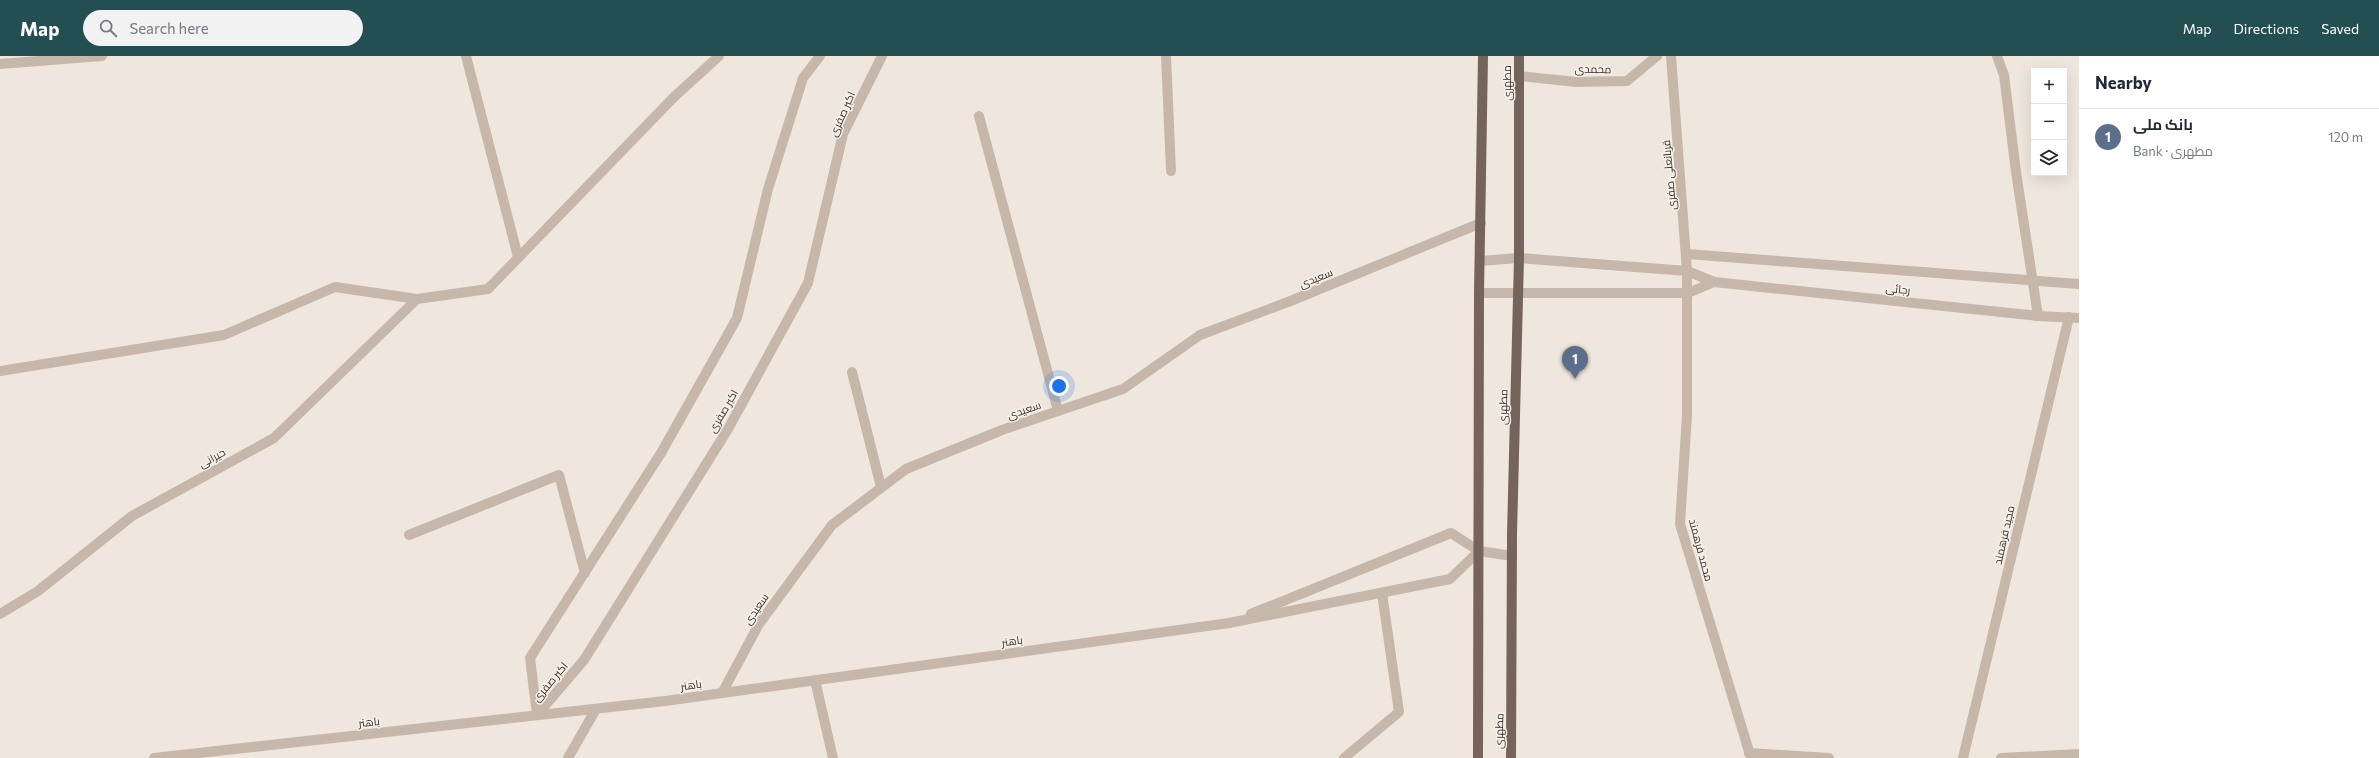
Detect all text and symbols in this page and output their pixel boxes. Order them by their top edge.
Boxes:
search box [83,10,363,46]
text: Map [20,17,59,40]
icon: search [97,17,119,39]
text: Search here [129,19,209,37]
text: Map [2183,20,2212,37]
text: Directions [2234,20,2299,37]
text: Saved [2321,20,2359,37]
street label: محمدی [1574,62,1612,76]
street label: مطهری [1500,65,1514,101]
map controls [2031,68,2067,176]
button: + [2031,68,2067,104]
text: Nearby [2095,72,2152,93]
street label: اکبر صفری [826,89,858,139]
button: − [2031,104,2067,140]
text: بانک ملی [2133,115,2193,133]
text: 1 [2105,129,2111,145]
text: 120 m [2328,129,2363,145]
street label: قربانعلی صفری [1659,139,1679,211]
button: layers [2031,140,2067,176]
text: Bank · مطهری [2133,143,2213,159]
street label: سعیدی [1297,265,1335,291]
street label: رجائی [1885,281,1911,297]
pin: 1 [1562,346,1588,379]
your location [1049,376,1069,396]
street label: اکبر صفری [705,387,741,435]
street label: مطهری [1496,389,1510,425]
street label: سعیدی [1005,398,1043,422]
street label: حیرانی [196,445,228,471]
street label: مجید فرهمند [1990,504,2018,566]
street label: محمد فرهمند [1686,517,1716,583]
street label: سعیدی [740,591,772,627]
street label: باهنر [999,633,1024,650]
street label: اکبر صفری [529,659,571,705]
street label: باهنر [678,677,703,694]
street label: مطهری [1492,713,1506,749]
street label: باهنر [357,714,380,730]

